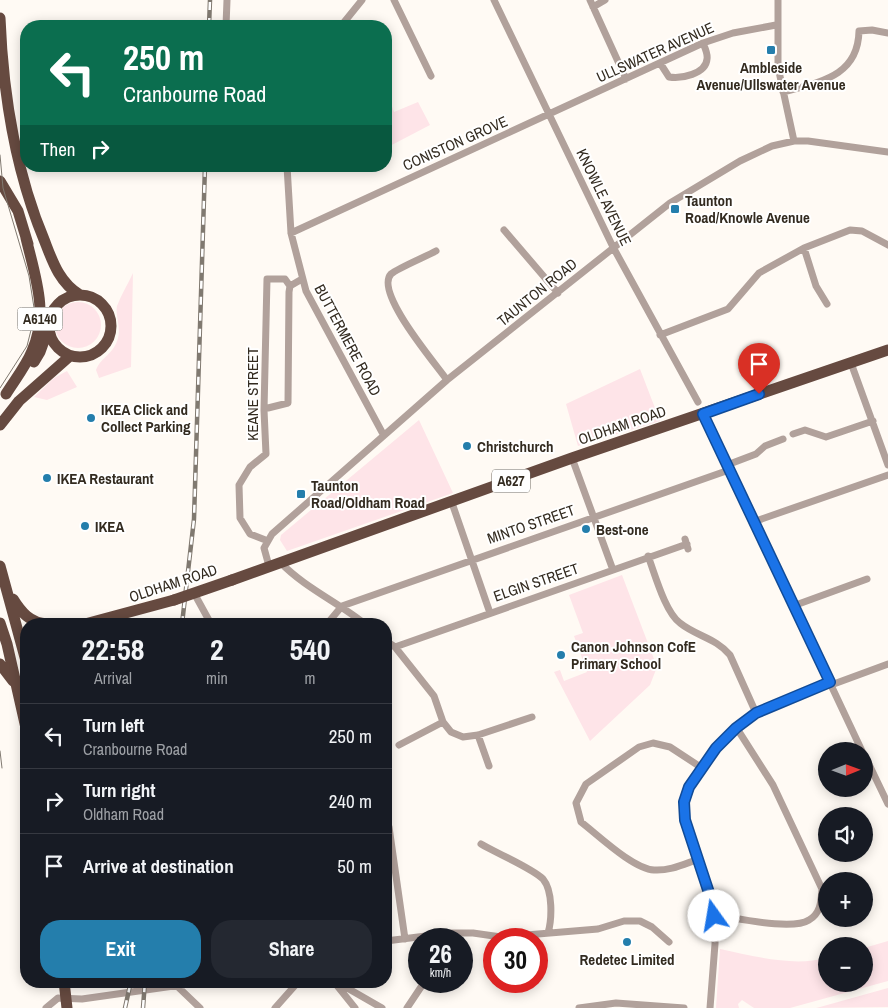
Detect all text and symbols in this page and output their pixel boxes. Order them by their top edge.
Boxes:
street label: ULLSWATER AVENUE [593,17,717,87]
text: 250 m [123,34,204,81]
icon: left [40,40,105,105]
marker: Ambleside Avenue/Ullswater Avenue [765,44,777,56]
place label: Ambleside Avenue/Ullswater Avenue [696,57,846,95]
text: Cranbourne Road [123,79,266,109]
street label: CONISTON GROVE [399,111,511,175]
icon: right [86,135,114,163]
text: Then [40,136,76,162]
street label: KNOWLE AVENUE [571,145,637,249]
place label: Taunton Road/Knowle Avenue [685,190,810,228]
marker: Taunton Road/Knowle Avenue [669,203,681,215]
street label: TAUNTON ROAD [493,253,582,331]
street label: BUTTERMERE ROAD [310,280,386,400]
road number: A6140 [18,308,62,330]
pin [738,343,780,394]
street label: KEANE STREET [242,347,263,441]
icon: arrive [745,350,773,378]
place label: IKEA Click and Collect Parking [101,399,191,437]
street label: OLDHAM ROAD [575,400,669,450]
marker: IKEA Click and Collect Parking [85,412,97,424]
place label: Christchurch [477,436,554,457]
marker: Christchurch [461,440,473,452]
place label: IKEA Restaurant [57,468,154,489]
road number: A627 [492,470,530,492]
marker: IKEA Restaurant [41,472,53,484]
place label: Taunton Road/Oldham Road [311,475,425,513]
marker: Taunton Road/Oldham Road [295,488,307,500]
street label: MINTO STREET [484,499,578,549]
place label: IKEA [95,516,125,537]
place label: Best-one [596,519,649,540]
marker: IKEA [79,520,91,532]
marker: Best-one [580,523,592,535]
street label: ELGIN STREET [491,557,582,606]
street label: OLDHAM ROAD [126,559,220,607]
text: 22:58 [82,629,144,669]
text: 2 [210,629,224,669]
text: 540 [289,629,330,669]
place label: Canon Johnson CofE Primary School [571,636,696,674]
marker: Canon Johnson CofE Primary School [555,649,567,661]
text: Arrival [94,667,132,689]
text: min [206,667,228,689]
text: m [304,667,315,689]
text: Turn left [83,712,144,738]
icon: left [40,722,68,750]
text: 250 m [329,723,372,749]
text: Cranbourne Road [83,738,187,760]
north arrow [818,742,872,798]
map controls [818,742,873,992]
text: Turn right [83,777,155,803]
icon: right [40,787,68,815]
text: 240 m [329,788,372,814]
text: Oldham Road [83,803,164,825]
button: sound [818,807,873,862]
icon: arrive [40,852,68,880]
text: Arrive at destination [83,853,234,879]
text: 50 m [337,853,372,879]
button: + [818,872,873,927]
position arrow [687,889,739,941]
button: Exit [40,920,201,978]
button: Share [211,920,372,978]
speed limit sign: 30 [483,928,548,993]
marker: Redetec Limited [621,936,633,948]
text: 26 [429,937,452,971]
button: − [818,937,873,992]
place label: Redetec Limited [579,949,675,970]
text: km/h [430,965,451,981]

